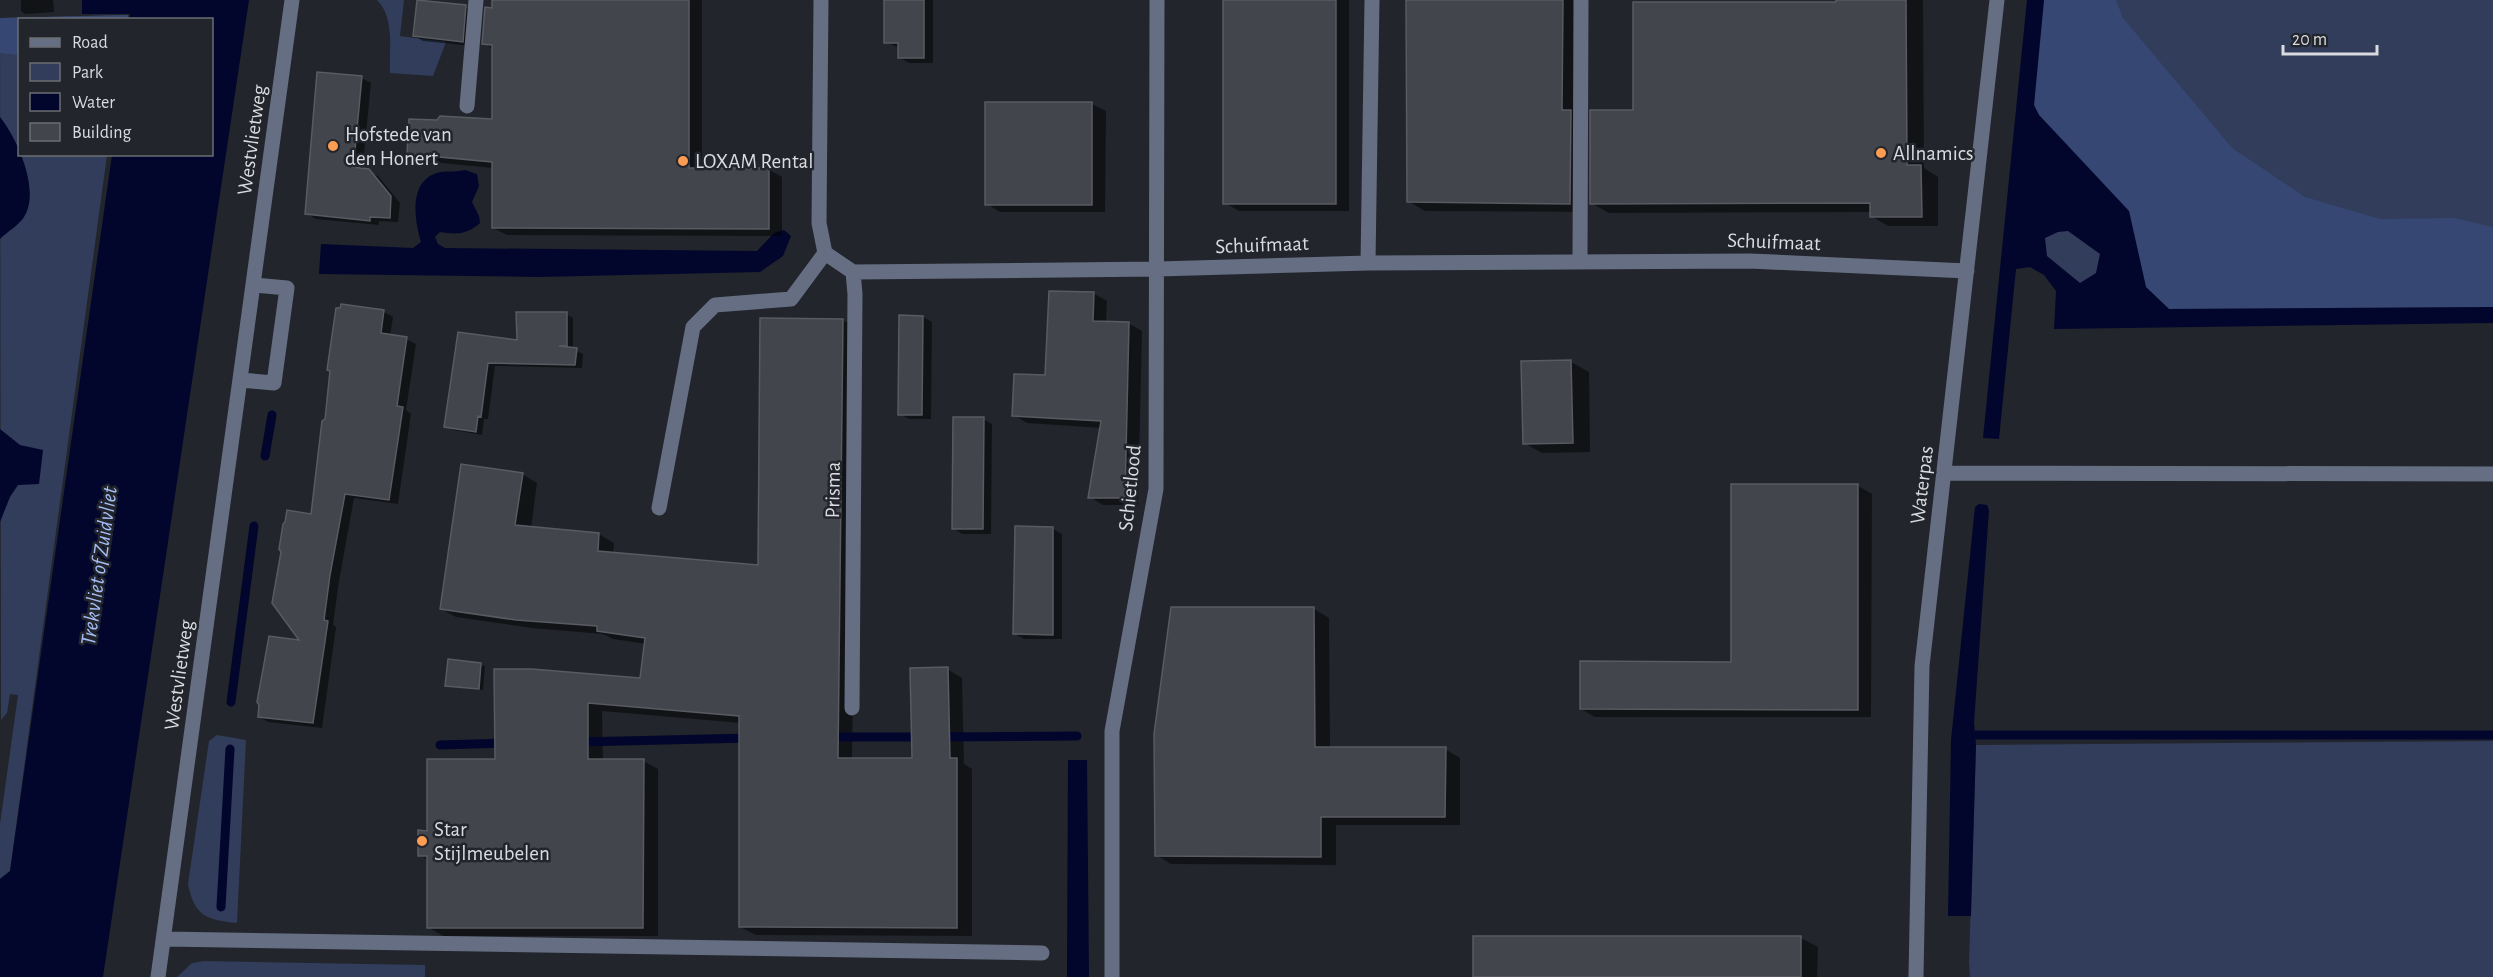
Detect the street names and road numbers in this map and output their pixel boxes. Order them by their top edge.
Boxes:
street label: Westvlietweg [234,83,270,196]
street label: Schuifmaat [1727,230,1821,254]
street label: Schuifmaat [1215,233,1309,257]
street label: Schietlood [1115,444,1145,532]
street label: Waterpas [1907,445,1937,525]
street label: Prisma [822,461,844,519]
street label: Westvlietweg [161,618,197,731]

